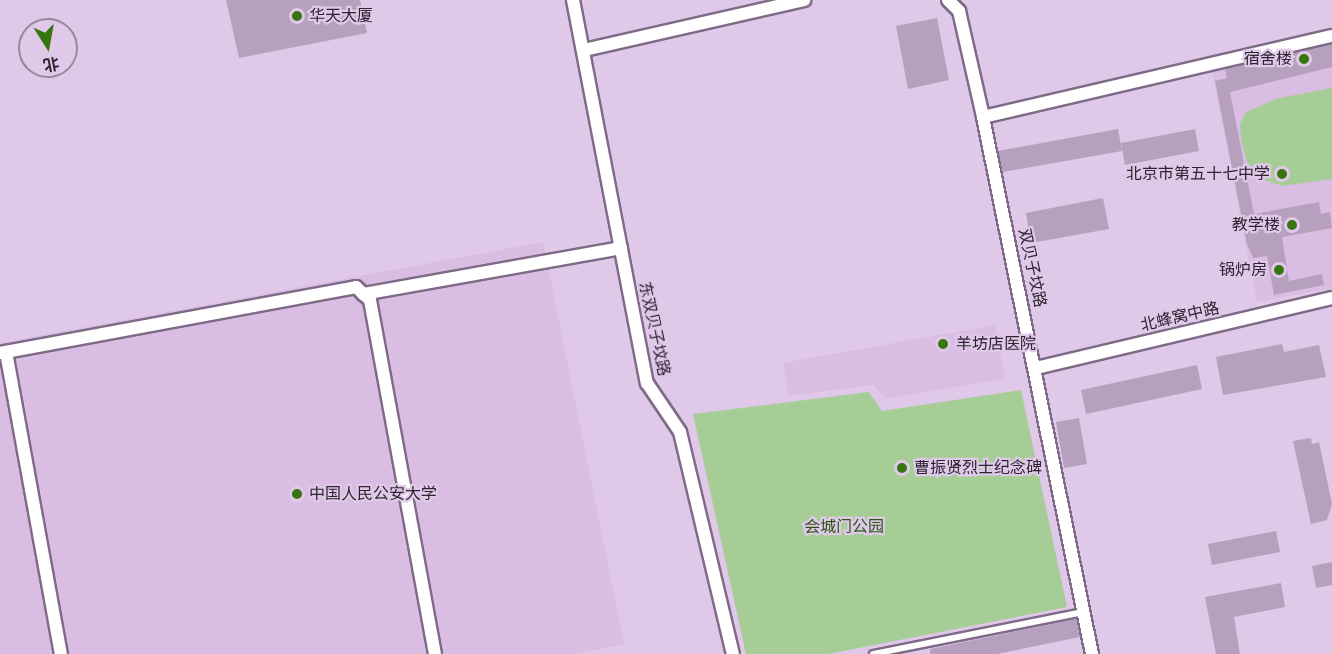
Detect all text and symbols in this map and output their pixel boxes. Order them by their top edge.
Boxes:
place label: 华天大厦 [309,6,373,26]
marker: 华天大厦 [290,9,304,23]
north arrow [18,18,78,78]
place label: 宿舍楼 [1244,49,1292,69]
marker: 宿舍楼 [1297,52,1311,66]
text: 北 [42,54,61,74]
place label: 北京市第五十七中学 [1126,164,1270,184]
marker: 北京市第五十七中学 [1275,167,1289,181]
place label: 教学楼 [1232,215,1280,235]
marker: 教学楼 [1285,218,1299,232]
street label: 双贝子坟路 [1014,227,1050,309]
place label: 锅炉房 [1219,260,1267,280]
marker: 锅炉房 [1272,263,1286,277]
street label: 东双贝子坟路 [635,280,673,378]
street label: 北蜂窝中路 [1139,299,1221,335]
place label: 羊坊店医院 [956,334,1036,354]
marker: 羊坊店医院 [934,335,952,353]
place label: 曹振贤烈士纪念碑 [914,458,1042,478]
marker: 曹振贤烈士纪念碑 [895,461,909,475]
place label: 中国人民公安大学 [309,484,437,504]
marker: 中国人民公安大学 [290,487,304,501]
park label: 会城门公园 [804,517,884,537]

